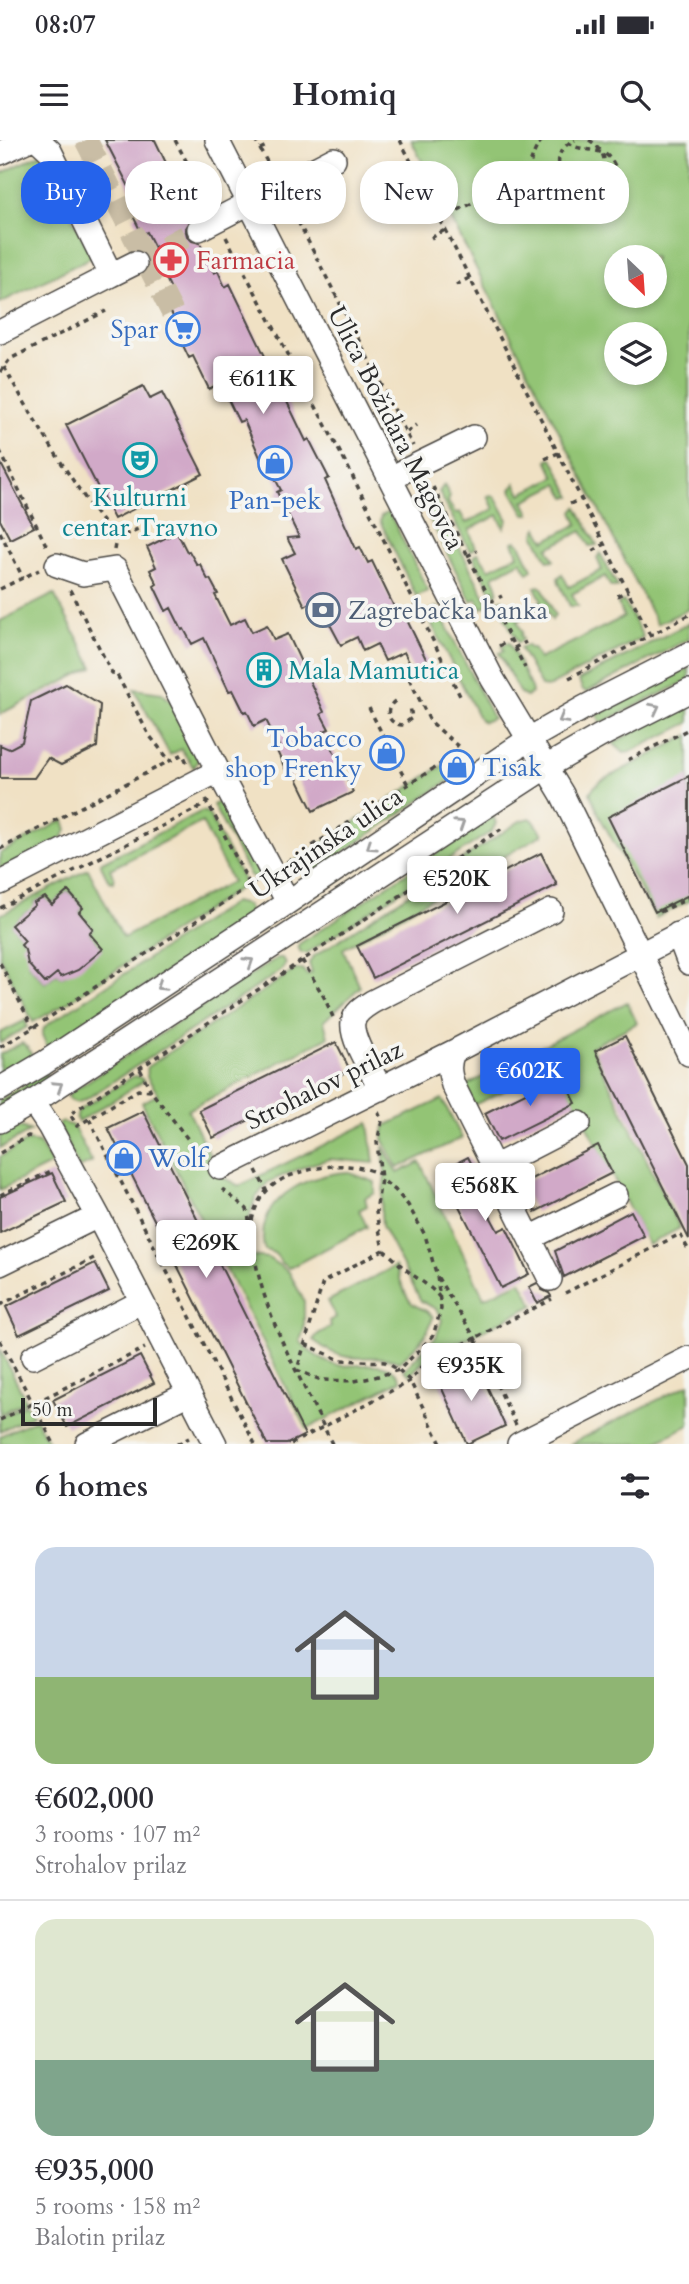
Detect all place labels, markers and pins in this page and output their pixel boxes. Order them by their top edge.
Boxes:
pharmacy icon: Farmacia [152,241,190,279]
place label: Farmacia [196,243,295,278]
supermarket icon: Spar [164,310,202,348]
place label: Spar [110,312,159,347]
pin: €611K [214,356,312,416]
theatre icon: Kulturni centar Travno [121,441,159,479]
shop icon: Pan-pek [256,444,294,482]
place label: Kulturni centar Travno [62,480,218,545]
place label: Pan-pek [229,483,321,518]
bank icon: Zagrebačka banka [304,591,342,629]
place label: Zagrebačka banka [348,593,548,628]
building icon: Mala Mamutica [245,651,283,689]
place label: Mala Mamutica [288,653,459,688]
place label: Tobacco shop Frenky [226,721,362,786]
shop icon: Tobacco shop Frenky [368,734,406,772]
shop icon: Tisak [438,748,476,786]
place label: Tisak [482,750,542,785]
pin: €520K [408,856,506,916]
pin: €602K [481,1048,579,1108]
shop icon: Wolf [105,1139,143,1177]
place label: Wolf [147,1141,209,1176]
pin: €568K [436,1164,534,1223]
pin: €269K [157,1220,255,1280]
pin: €935K [422,1344,520,1403]

